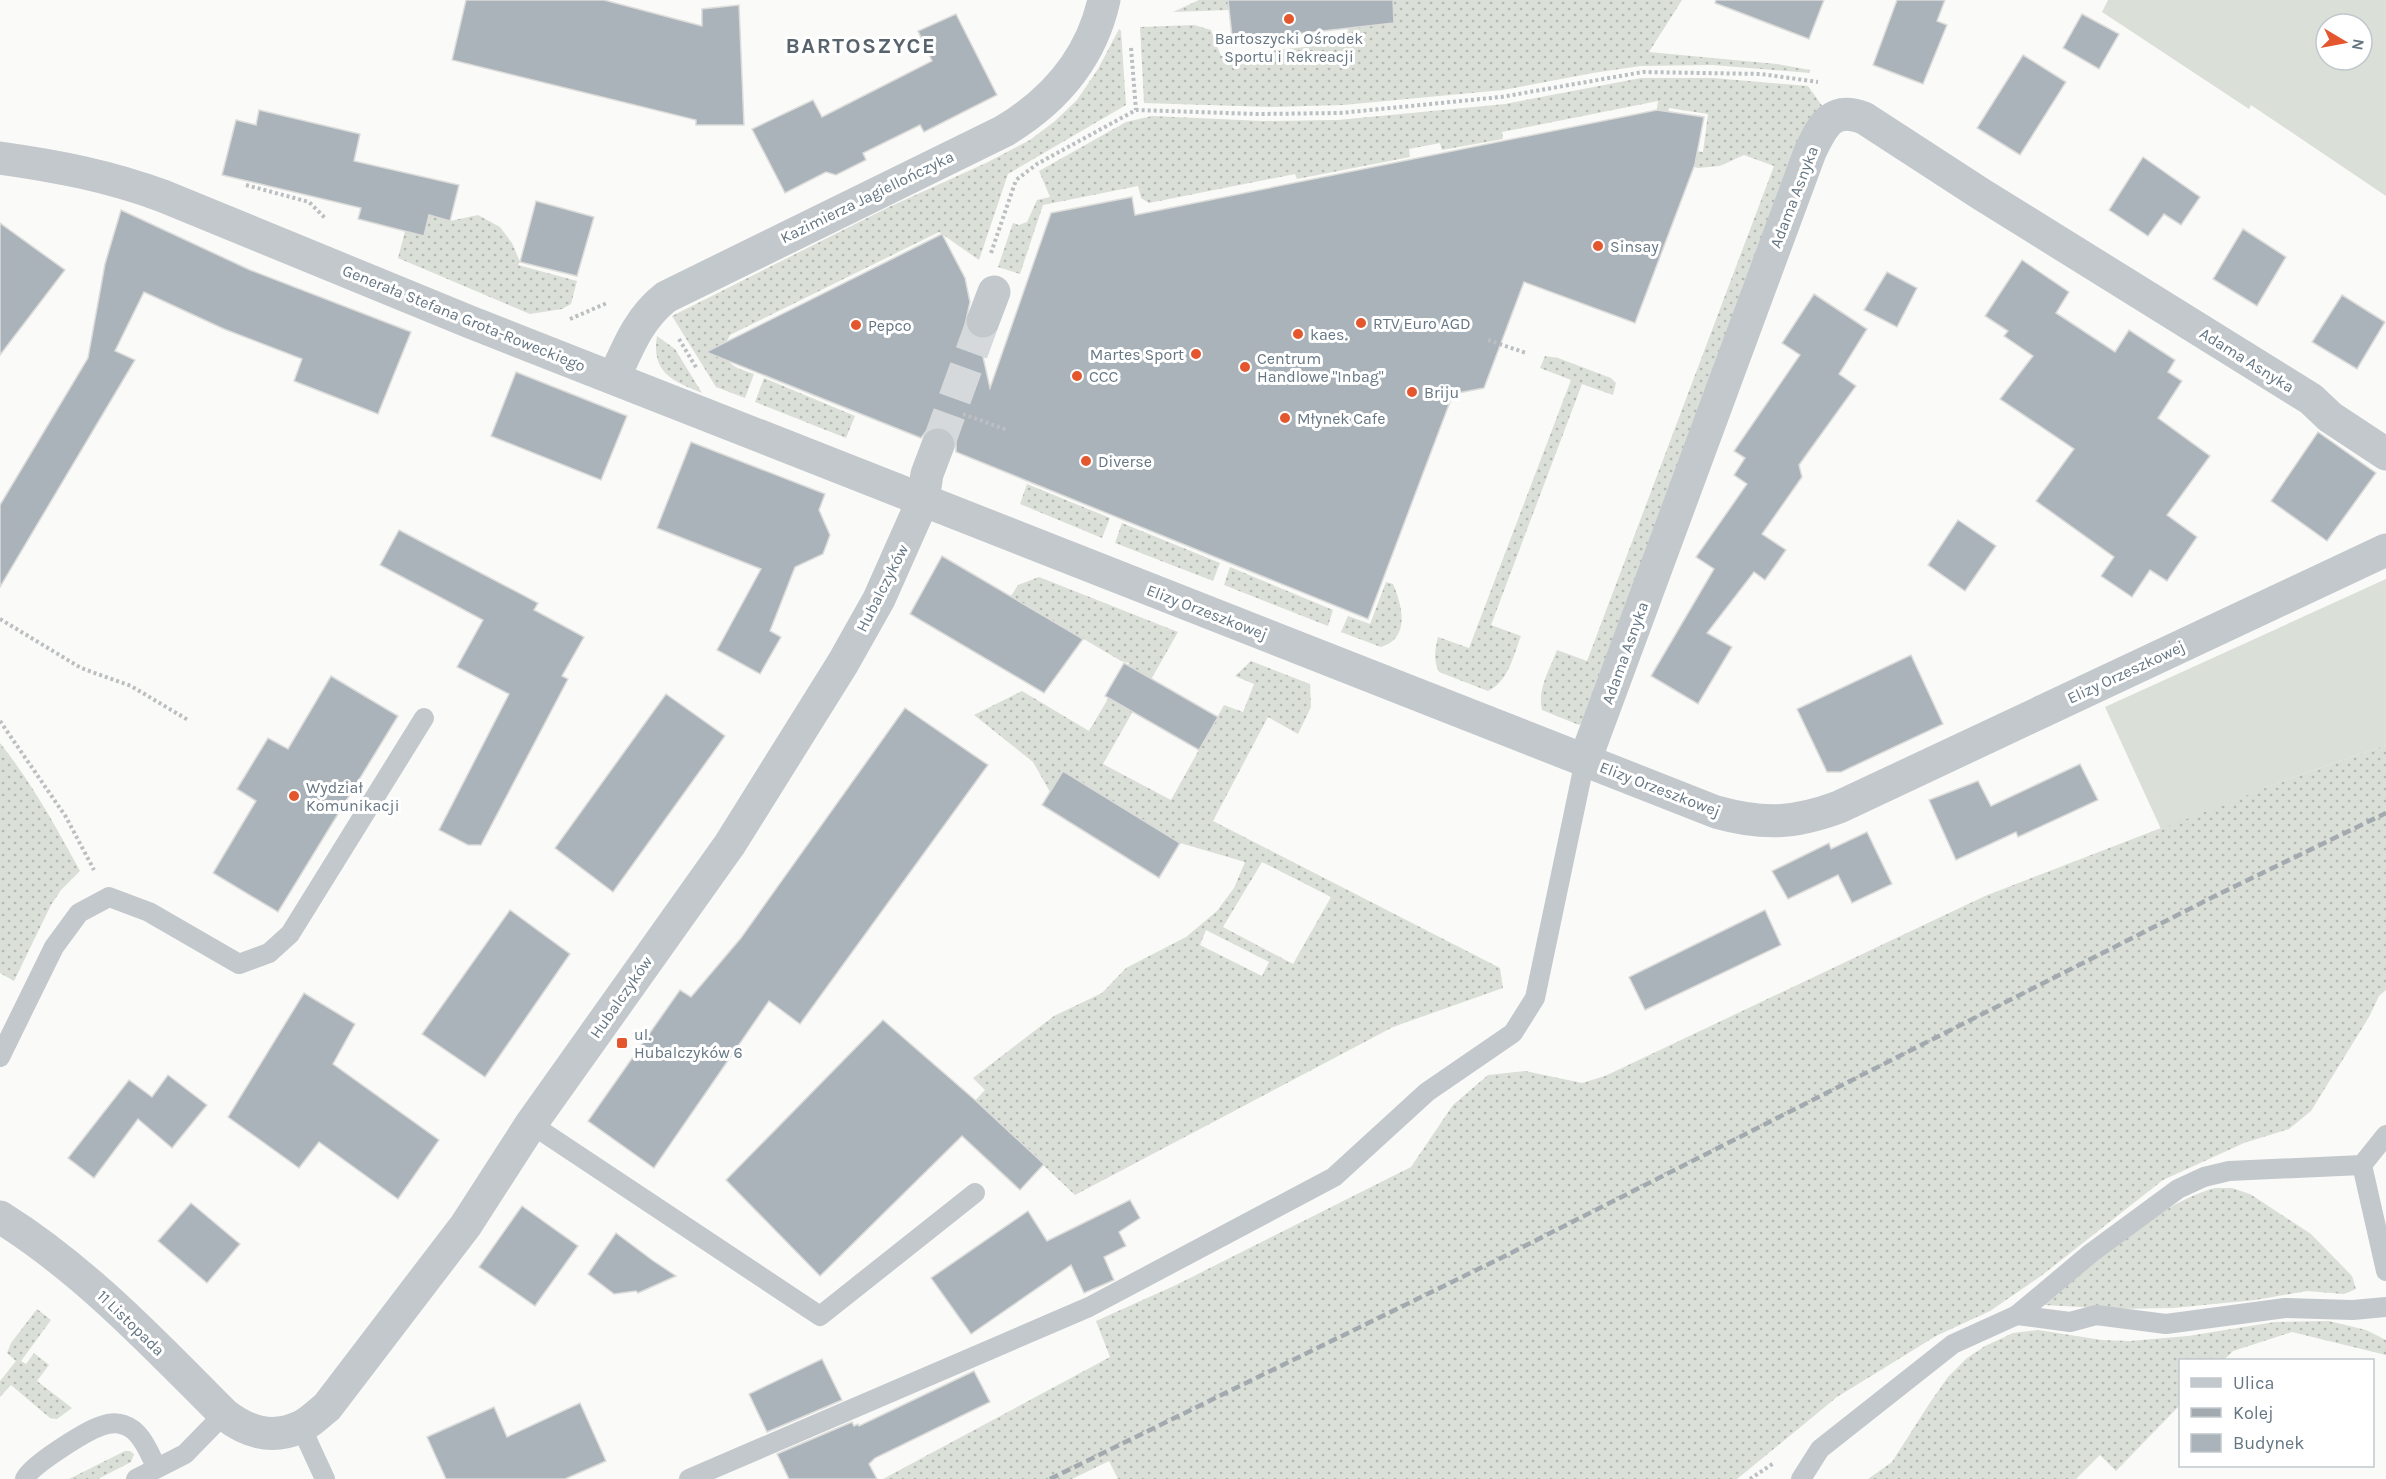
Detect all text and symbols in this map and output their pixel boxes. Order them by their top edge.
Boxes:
marker: Bartoszycki Ośrodek Sportu i Rekreacji [1282,12,1296,26]
north arrow [2314,12,2374,72]
place label: Bartoszycki Ośrodek Sportu i Rekreacji [1215,29,1363,66]
district label: BARTOSZYCE [786,33,936,59]
text: N [2348,37,2369,52]
street label: Adama Asnyka [1766,143,1822,251]
street label: Kazimierza Jagiellończyka [777,147,957,247]
place label: Sinsay [1610,237,1659,256]
marker: Sinsay [1591,239,1605,253]
street label: Generała Stefana Grota-Roweckiego [340,260,588,376]
place label: RTV Euro AGD [1373,314,1471,333]
place label: Pepco [868,316,911,335]
marker: RTV Euro AGD [1354,316,1368,330]
marker: Pepco [849,318,863,332]
street label: Adama Asnyka [2196,323,2298,397]
place label: kaes. [1310,325,1347,344]
marker: kaes. [1291,327,1305,341]
place label: Martes Sport [1090,345,1184,364]
marker: Martes Sport [1189,347,1203,361]
place label: Centrum Handlowe "Inbag" [1257,349,1384,386]
marker: Centrum Handlowe "Inbag" [1238,360,1252,374]
place label: CCC [1089,367,1119,386]
marker: CCC [1070,369,1084,383]
place label: Briju [1424,383,1459,402]
marker: Briju [1405,385,1419,399]
place label: Młynek Cafe [1297,409,1385,428]
marker: Młynek Cafe [1278,411,1292,425]
place label: Diverse [1098,452,1152,471]
marker: Diverse [1079,454,1093,468]
street label: Hubalczyków [852,541,912,635]
street label: Elizy Orzeszkowej [1144,580,1270,644]
street label: Adama Asnyka [1598,599,1652,707]
street label: Elizy Orzeszkowej [2064,636,2188,708]
street label: Elizy Orzeszkowej [1597,757,1723,821]
place label: Wydział Komunikacji [306,778,399,815]
marker: Wydział Komunikacji [287,789,301,803]
street label: Hubalczyków [586,952,656,1042]
place label: ul. Hubalczyków 6 [634,1025,743,1062]
marker: ul. Hubalczyków 6 [615,1036,629,1050]
street label: 11 Listopada [93,1286,169,1360]
legend [2179,1359,2374,1467]
text: Ulica [2233,1372,2274,1394]
text: Kolej [2233,1402,2274,1424]
text: Budynek [2233,1432,2304,1454]

